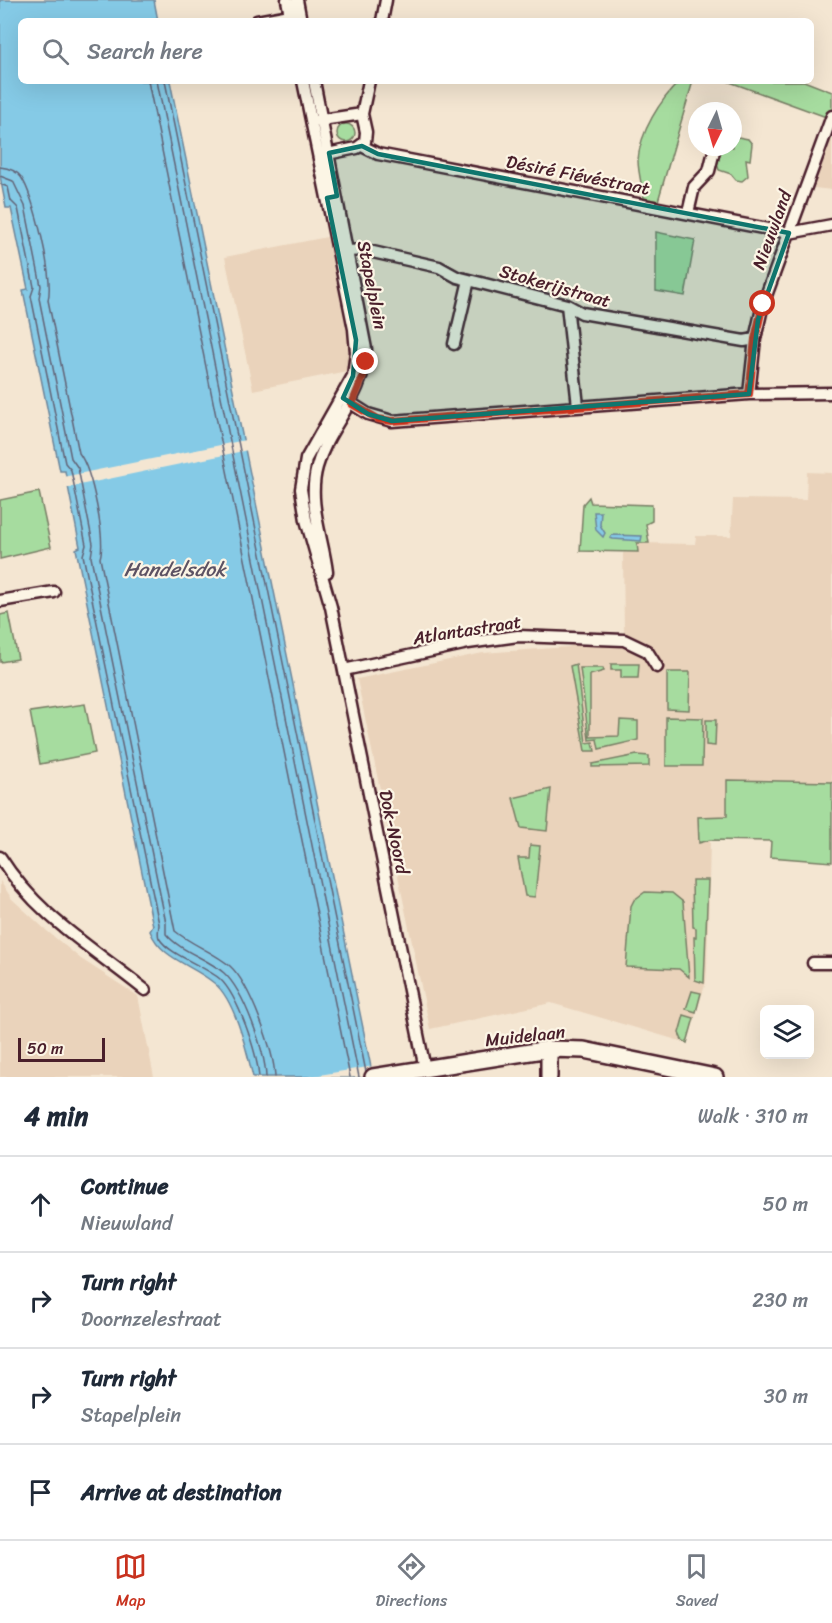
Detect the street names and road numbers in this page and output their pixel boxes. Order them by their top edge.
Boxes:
street label: Désiré Fiévéstraat [503,145,653,205]
street label: Nieuwland [743,184,802,274]
street label: Stapelplein [348,238,396,333]
street label: Stokerijstraat [496,255,614,317]
street label: Atlantastraat [409,606,524,655]
street label: Dok-Noord [369,787,419,879]
street label: Muidelaan [483,1016,567,1056]

